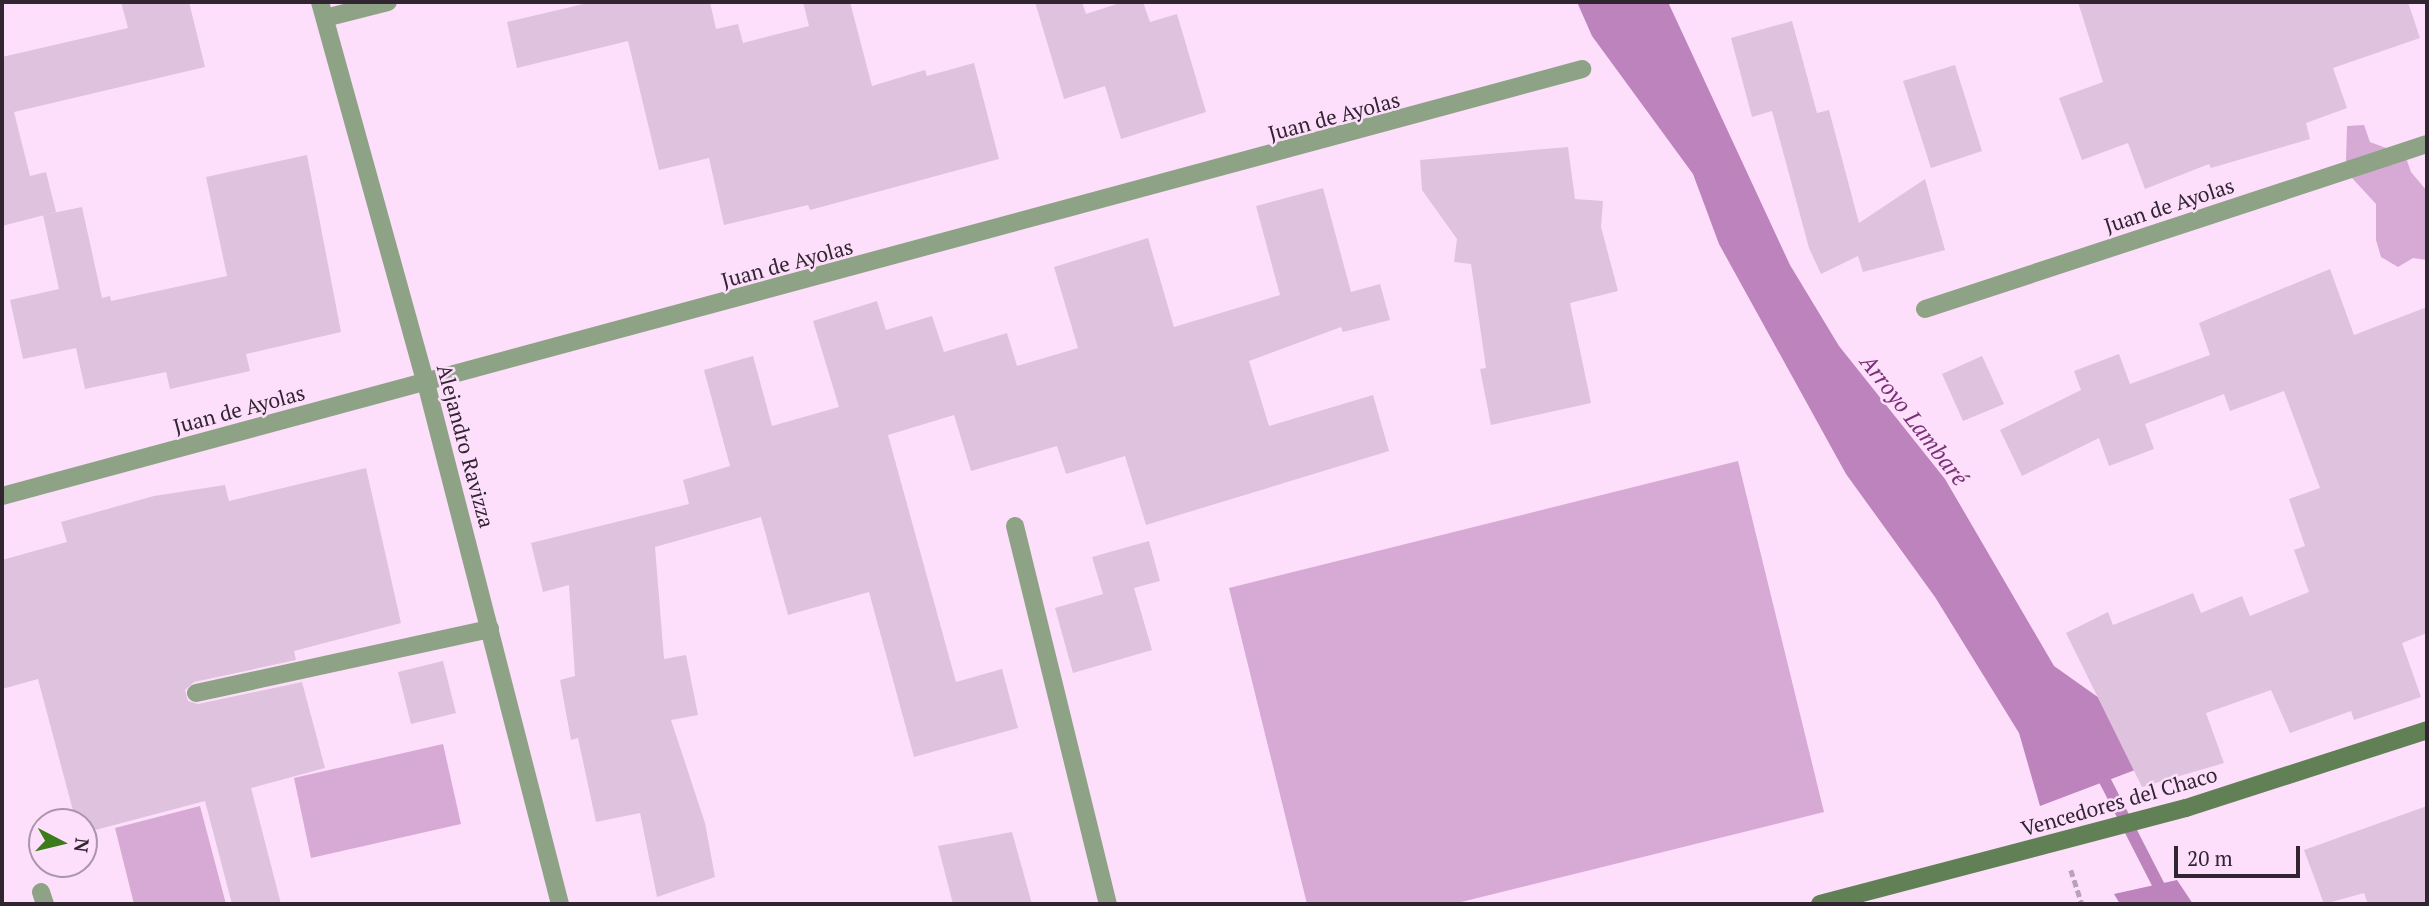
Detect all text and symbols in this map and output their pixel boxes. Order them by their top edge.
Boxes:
street label: Juan de Ayolas [1265,86,1403,146]
street label: Juan de Ayolas [2101,172,2237,238]
street label: Juan de Ayolas [718,233,856,293]
water label: Arroyo Lambaré [1854,349,1974,491]
street label: Alejandro Ravizza [432,361,500,531]
street label: Juan de Ayolas [170,379,308,439]
street label: Vencedores del Chaco [2018,761,2220,841]
north arrow [28,808,98,878]
scale bar [2177,832,2303,876]
text: N [69,837,96,854]
text: 20 m [2187,844,2233,872]

